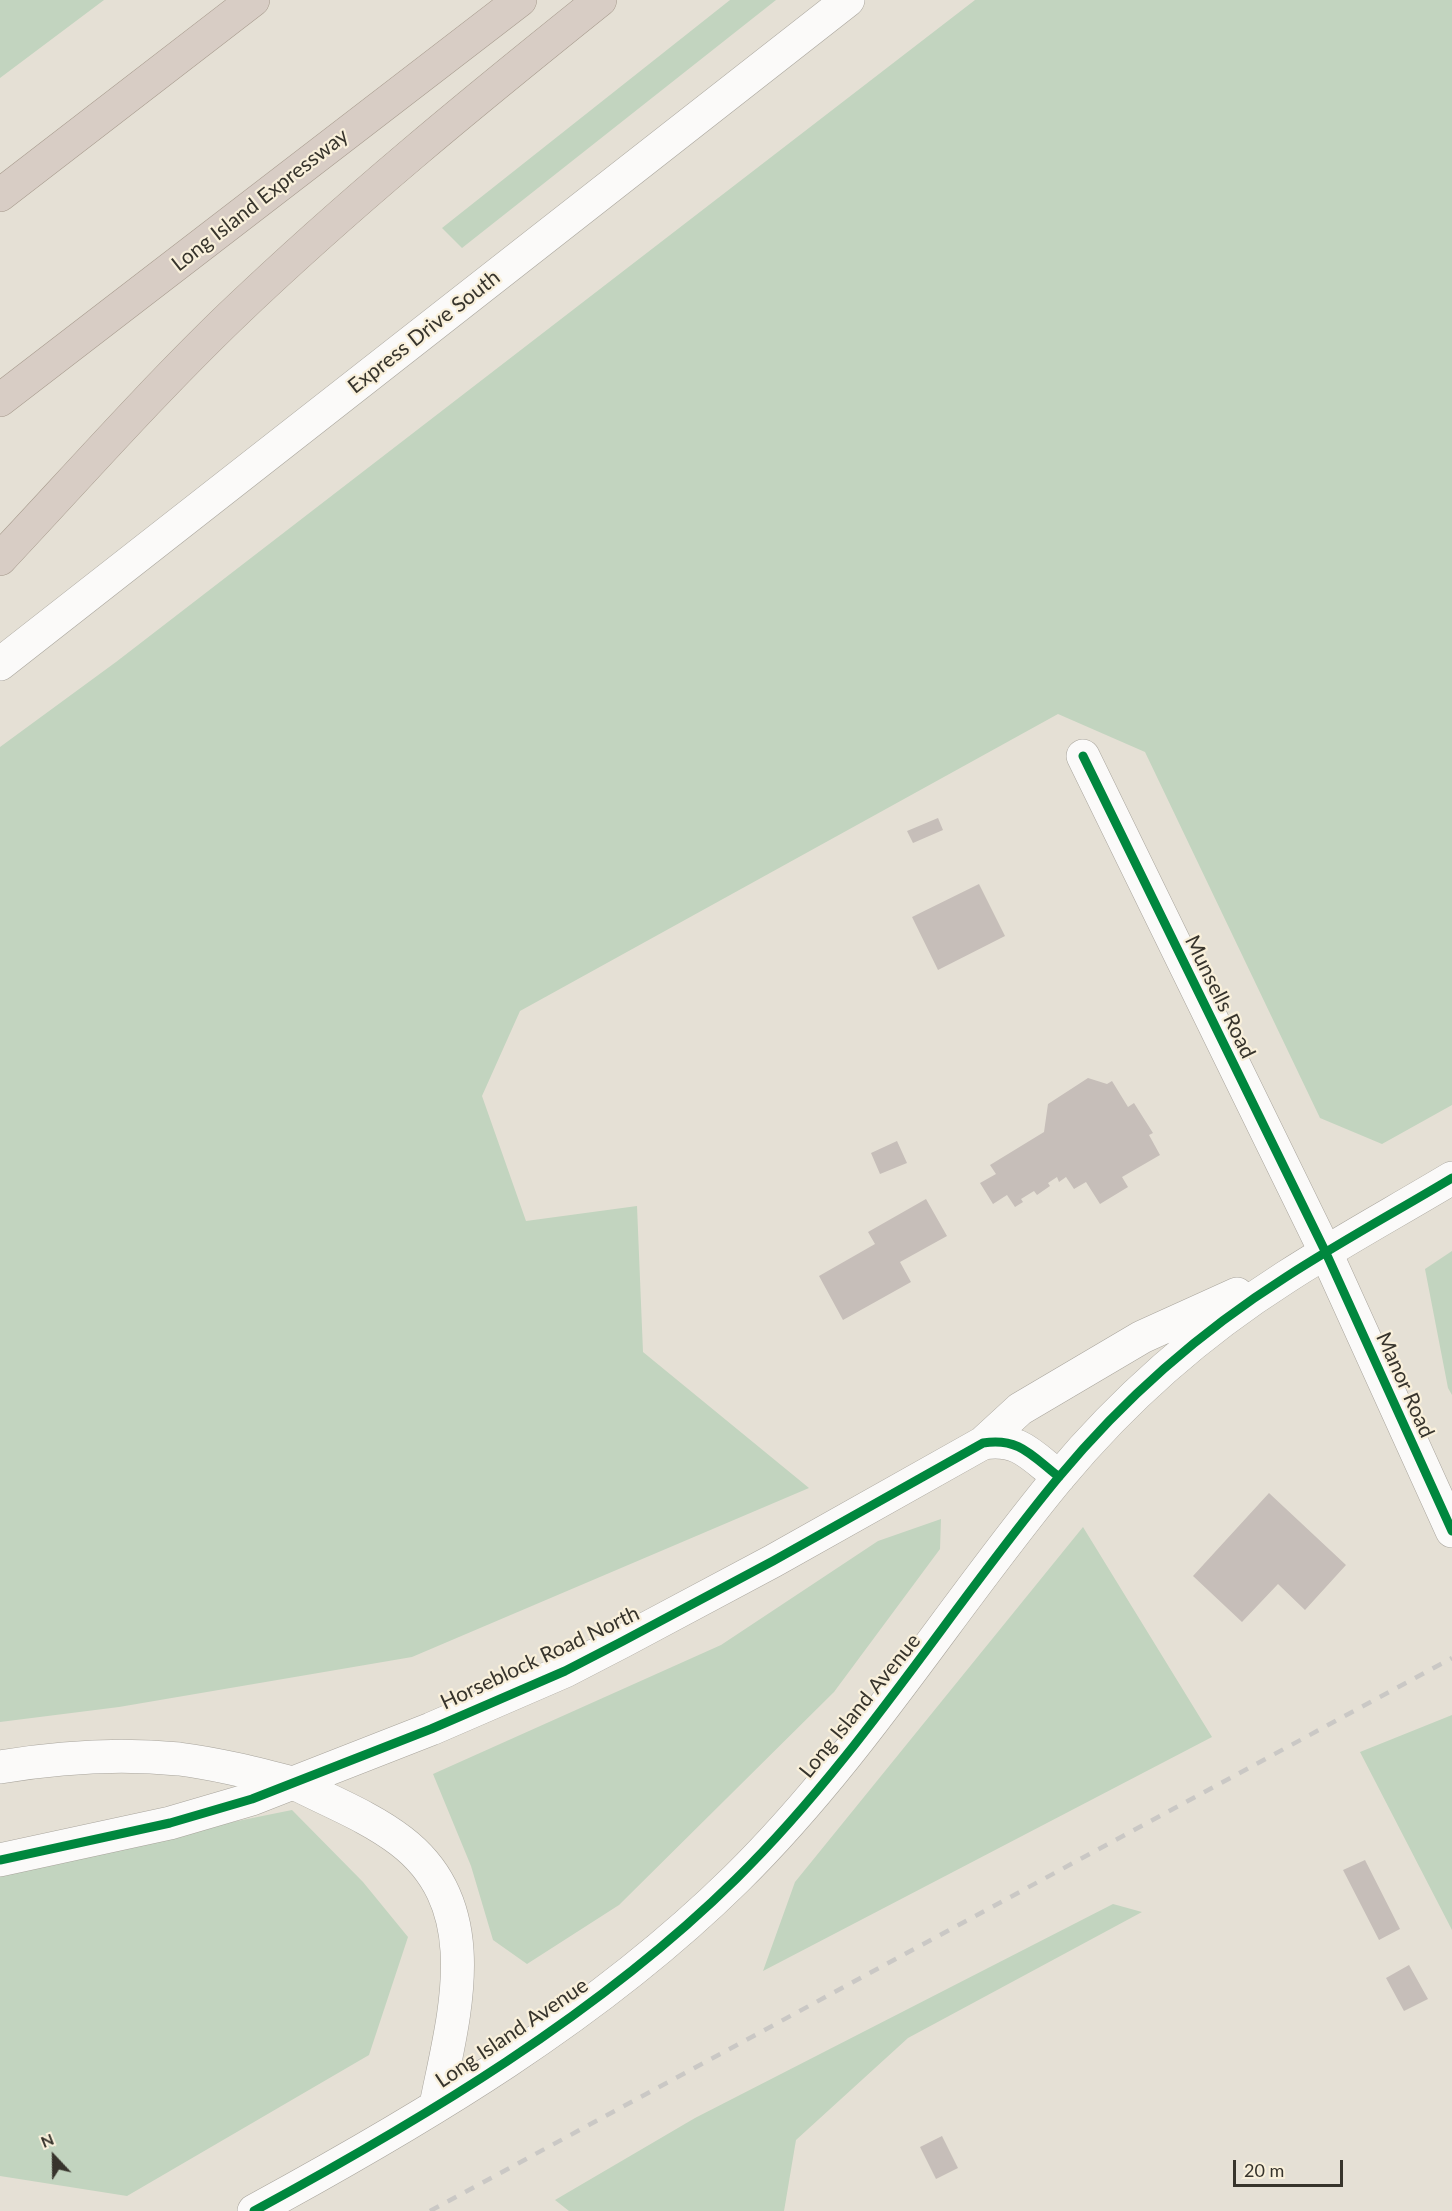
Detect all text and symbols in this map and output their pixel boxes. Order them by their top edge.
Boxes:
street label: Long Island Expressway [167,123,353,277]
street label: Express Drive South [343,265,505,399]
street label: Munsells Road [1179,931,1261,1063]
street label: Manor Road [1371,1328,1439,1442]
street label: Horseblock Road North [437,1601,643,1715]
street label: Long Island Avenue [794,1629,926,1783]
street label: Long Island Avenue [431,1973,593,2093]
north arrow [24,2127,84,2187]
text: N [38,2129,56,2151]
scale bar [1236,2148,1346,2186]
text: 20 m [1244,2159,1284,2181]

